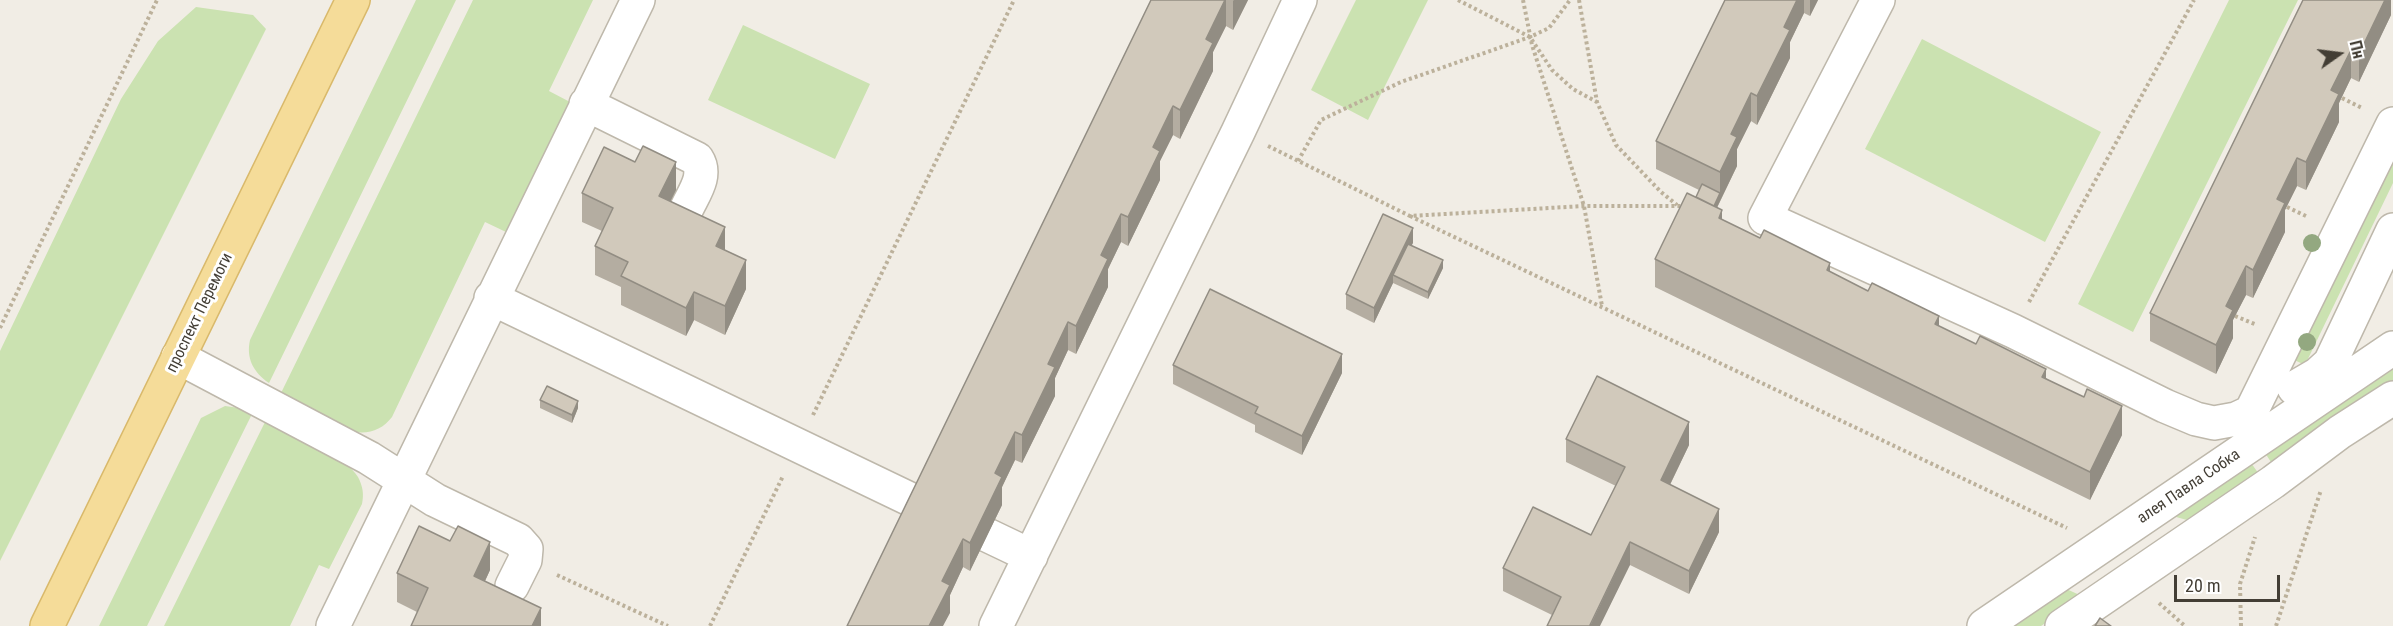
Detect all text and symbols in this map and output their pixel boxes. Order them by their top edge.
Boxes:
north arrow [2309,24,2369,84]
text: Пн [2346,39,2368,60]
street label: проспект Перемоги [163,250,237,376]
street label: алея Павла Собка [2134,446,2244,528]
scale bar [2177,563,2284,601]
text: 20 m [2185,575,2220,596]

